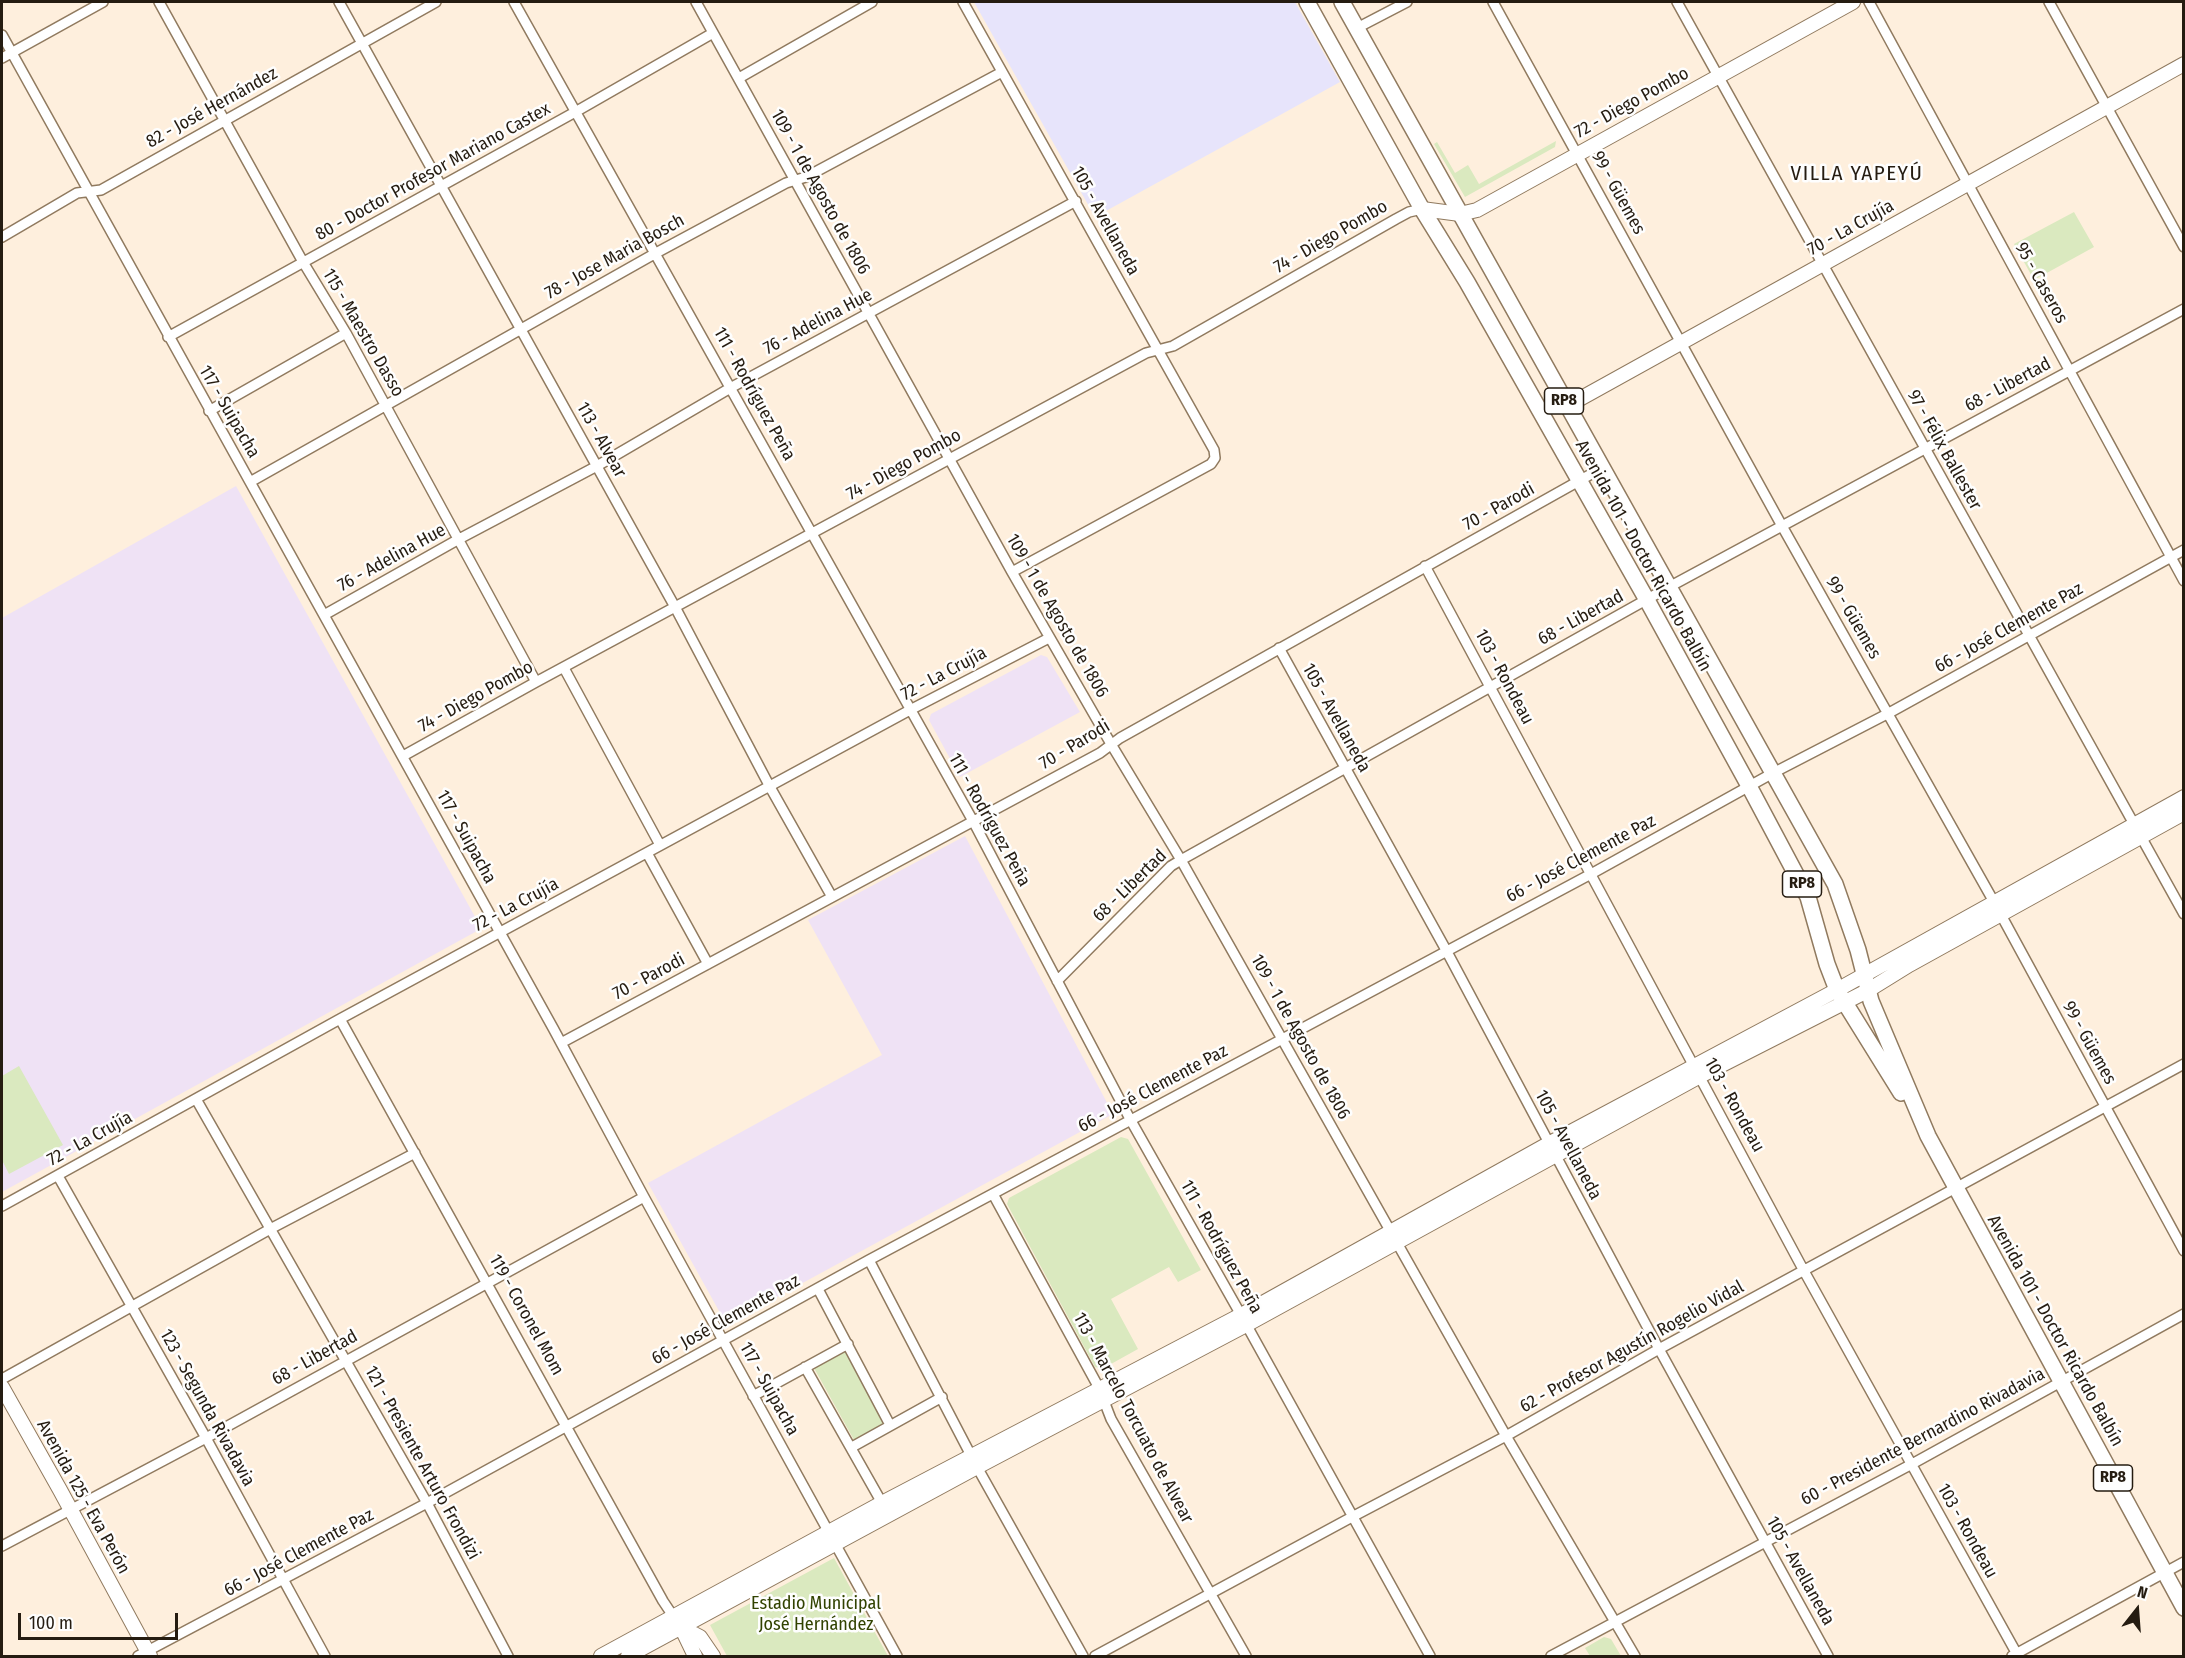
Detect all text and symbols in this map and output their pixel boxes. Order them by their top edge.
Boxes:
street label: 82 - José Hernández [143,63,281,153]
street label: 72 - Diego Pombo [1571,63,1693,143]
street label: 80 - Doctor Profesor Mariano Castex [312,98,554,246]
street label: 109 - 1 de Agosto de 1806 [766,106,874,278]
street label: 99 - Güemes [1586,148,1650,238]
district label: VILLA YAPEYÚ [1791,161,1923,187]
street label: 105 - Avellaneda [1066,163,1144,279]
street label: 70 - La Crujía [1804,195,1898,261]
street label: 74 - Diego Pombo [1270,196,1392,278]
street label: 78 - Jose Maria Bosch [542,210,688,304]
street label: 95 - Caseros [2010,239,2072,327]
street label: 115 - Maestro Dasso [318,265,408,401]
street label: 76 - Adelina Hue [760,284,876,360]
street label: 111 - Rodríguez Peña [708,324,800,464]
street label: 68 - Libertad [1961,353,2055,417]
street label: 117 - Suipacha [194,362,264,462]
street label: 97 - Félix Ballester [1902,386,1986,514]
road number: RP8 [1544,388,1584,414]
street label: 113 - Alvear [571,399,631,481]
street label: 74 - Diego Pombo [843,425,965,505]
street label: Avenida 101 - Doctor Ricardo Balbín [1570,437,1716,675]
street label: 70 - Parodi [1460,479,1538,535]
street label: 76 - Adelina Hue [334,519,450,597]
street label: 109 - 1 de Agosto de 1806 [1001,530,1113,702]
street label: 99 - Güemes [1821,573,1885,663]
street label: 66 - José Clemente Paz [1931,578,2087,678]
street label: 68 - Libertad [1534,586,1628,650]
street label: 103 - Rondeau [1470,626,1538,728]
street label: 72 - La Crujía [898,642,990,706]
street label: 74 - Diego Pombo [415,657,537,737]
street label: 105 - Avellaneda [1297,660,1375,776]
street label: 70 - Parodi [1036,716,1114,774]
street label: 111 - Rodríguez Peña [943,750,1035,890]
street label: 117 - Suipacha [432,787,500,887]
street label: 66 - José Clemente Paz [1503,810,1659,908]
street label: 68 - Libertad [1089,845,1171,927]
road number: RP8 [1782,871,1822,897]
street label: 72 - La Crujía [470,873,562,937]
street label: 70 - Parodi [609,949,689,1005]
street label: 109 - 1 de Agosto de 1806 [1246,951,1354,1123]
street label: 99 - Güemes [2057,998,2121,1088]
street label: 66 - José Clemente Paz [1075,1040,1231,1138]
street label: 103 - Rondeau [1699,1054,1769,1156]
street label: 105 - Avellaneda [1530,1086,1606,1204]
street label: 72 - La Crujía [44,1107,136,1171]
street label: 111 - Rodríguez Peña [1175,1177,1267,1317]
street label: Avenida 101 - Doctor Ricardo Balbín [1982,1212,2128,1450]
street label: 119 - Coronel Mom [484,1251,568,1379]
street label: 66 - José Clemente Paz [648,1270,804,1370]
street label: 62 - Profesor Agustín Rogelio Vidal [1516,1276,1748,1418]
street label: 113 - Marcelo Torcuato de Alvear [1068,1309,1198,1527]
street label: 123 - Segunda Rivadavia [155,1326,259,1490]
street label: 68 - Libertad [268,1326,362,1390]
street label: 117 - Suipacha [735,1339,803,1439]
street label: 121 - Presiente Arturo Frondizi [360,1362,484,1564]
street label: 60 - Presidente Bernardino Rivadavia [1797,1363,2049,1511]
street label: Avenida 125 - Eva Perón [32,1416,134,1578]
road number: RP8 [2094,1465,2132,1491]
street label: 103 - Rondeau [1932,1480,2002,1582]
street label: 66 - José Clemente Paz [221,1504,377,1602]
street label: 105 - Avellaneda [1761,1513,1839,1629]
north arrow [2107,1580,2167,1640]
text: N [2135,1582,2150,1603]
park label: Estadio Municipal José Hernández [751,1593,881,1636]
scale bar [21,1601,182,1639]
text: 100 m [29,1612,73,1634]

